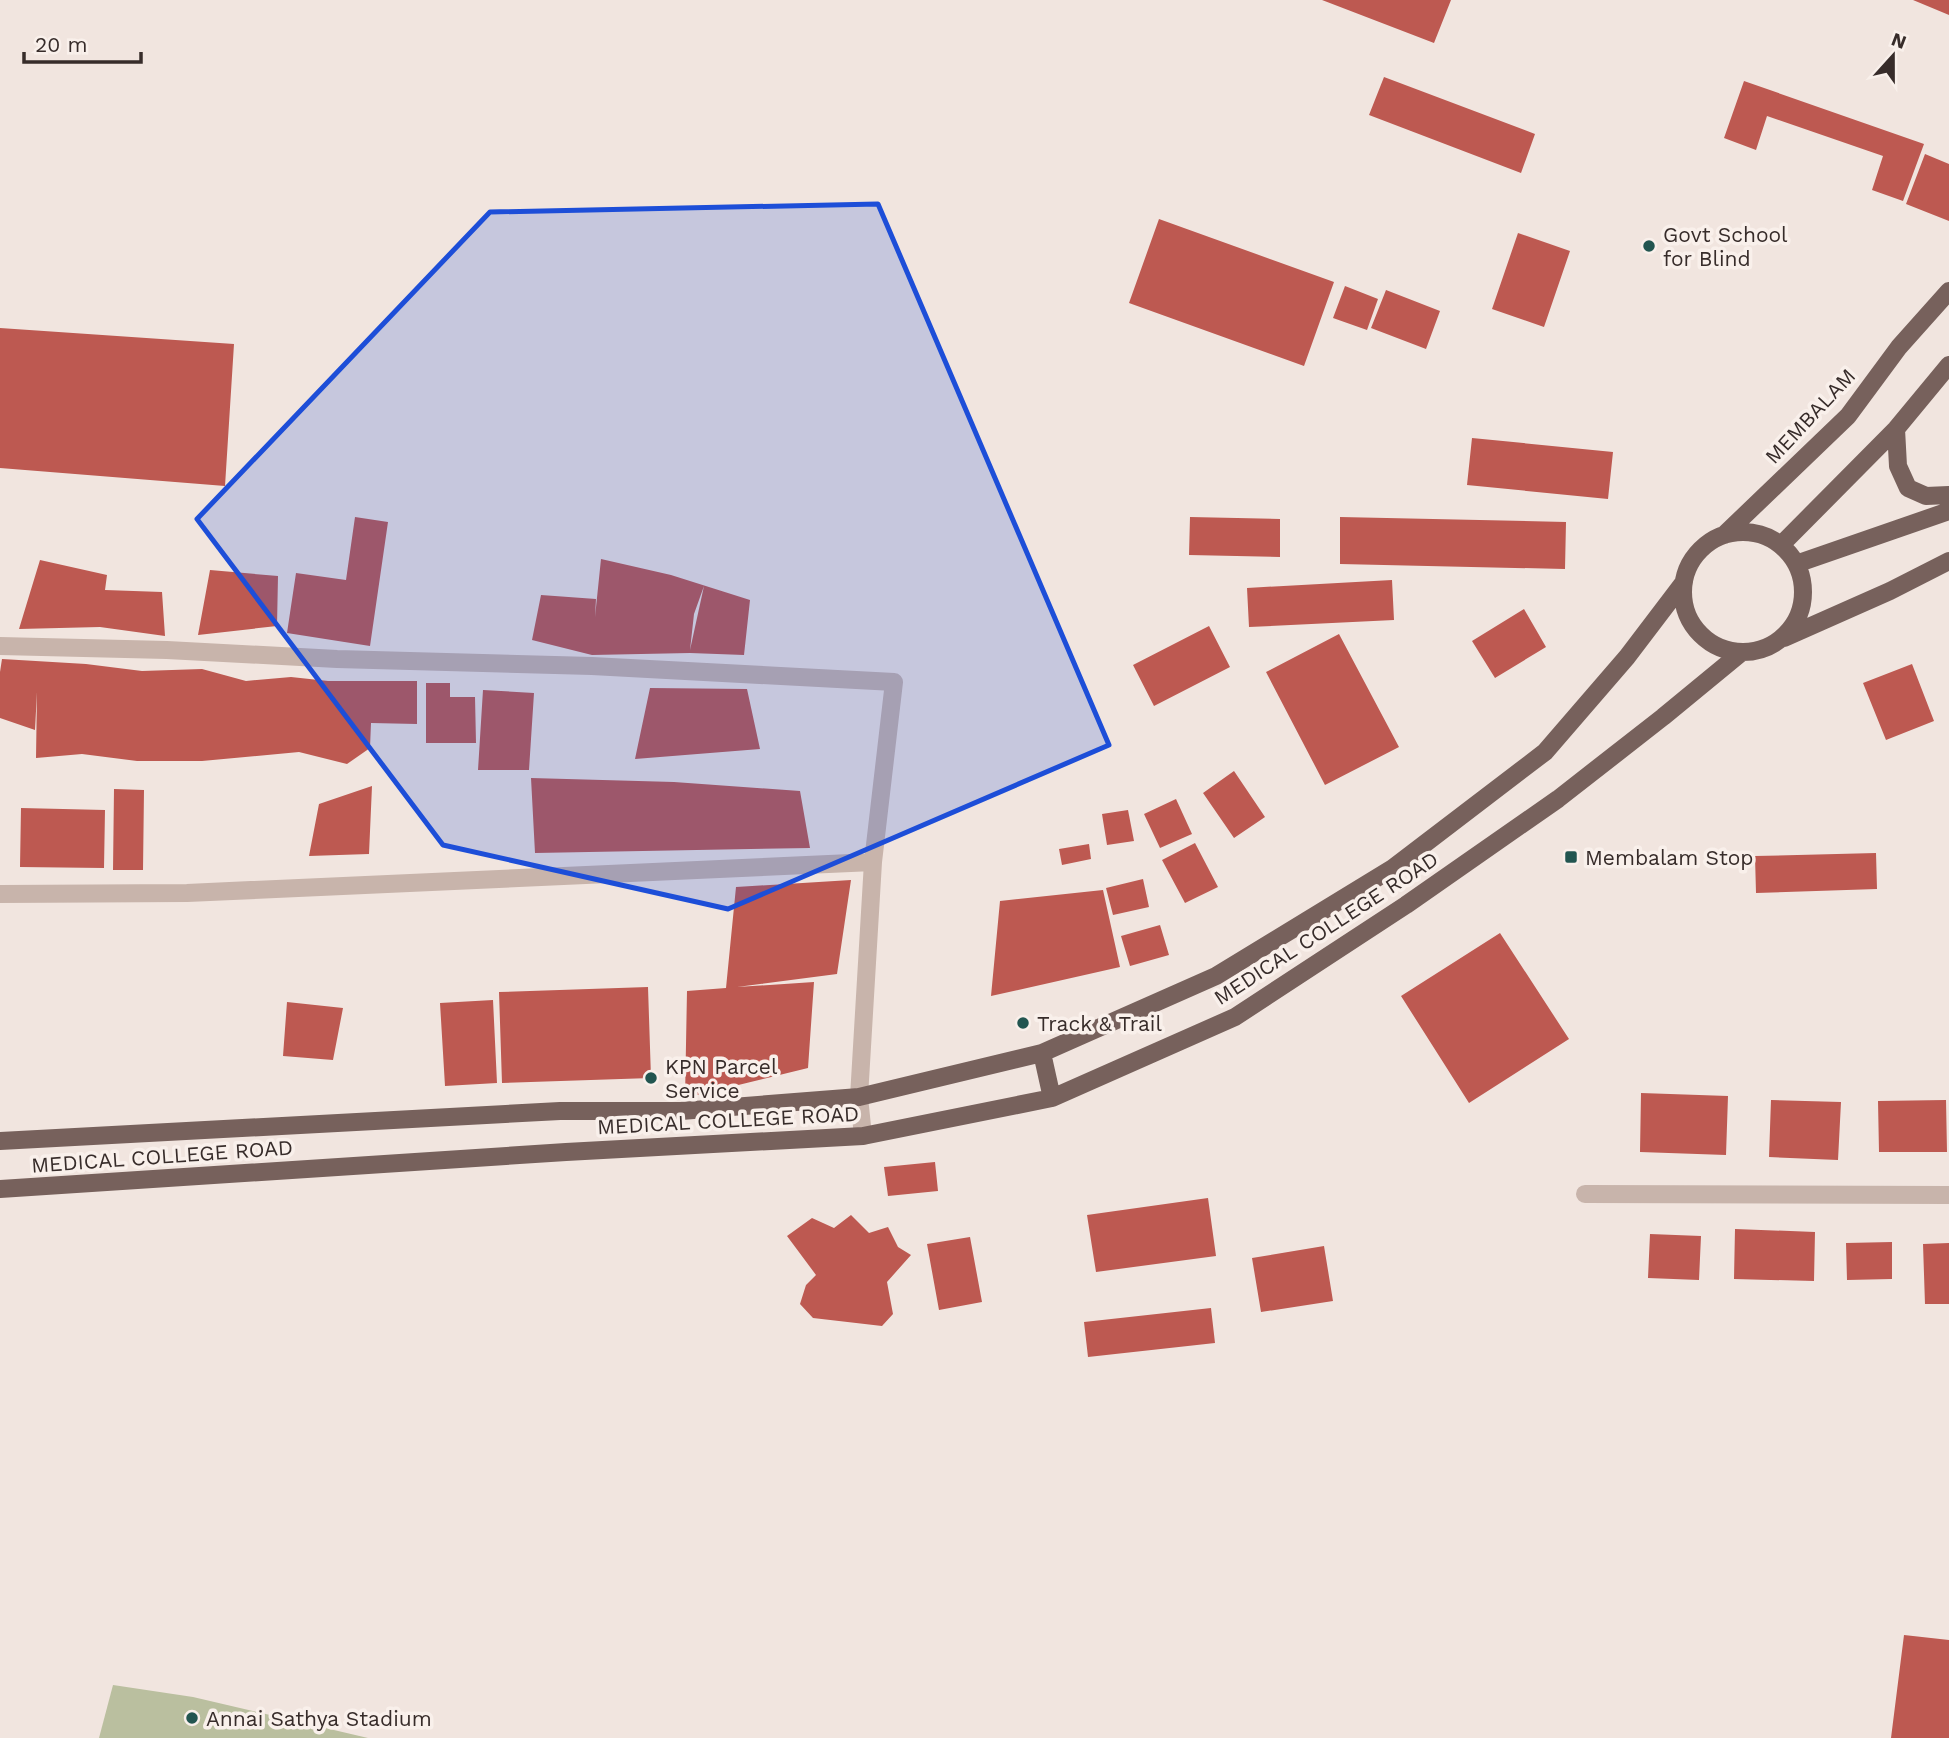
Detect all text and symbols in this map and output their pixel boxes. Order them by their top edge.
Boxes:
scale bar [24,21,142,65]
north arrow [1858,21,1928,91]
text: N [1888,27,1910,54]
text: 20 m [35,32,87,57]
place label: Govt School for Blind [1663,222,1788,271]
marker: Govt School for Blind [1641,238,1657,254]
street label: MEMBALAM [1760,363,1860,469]
place label: Membalam Stop [1585,845,1753,870]
street label: MEDICAL COLLEGE ROAD [1209,846,1443,1010]
marker: Membalam Stop [1563,849,1579,865]
place label: Track & Trail [1037,1011,1162,1036]
marker: Track & Trail [1015,1015,1031,1031]
place label: KPN Parcel Service [665,1054,778,1103]
marker: KPN Parcel Service [643,1070,659,1086]
street label: MEDICAL COLLEGE ROAD [596,1101,860,1139]
street label: MEDICAL COLLEGE ROAD [30,1134,294,1178]
place label: Annai Sathya Stadium [206,1706,432,1731]
marker: Annai Sathya Stadium [184,1710,200,1726]

